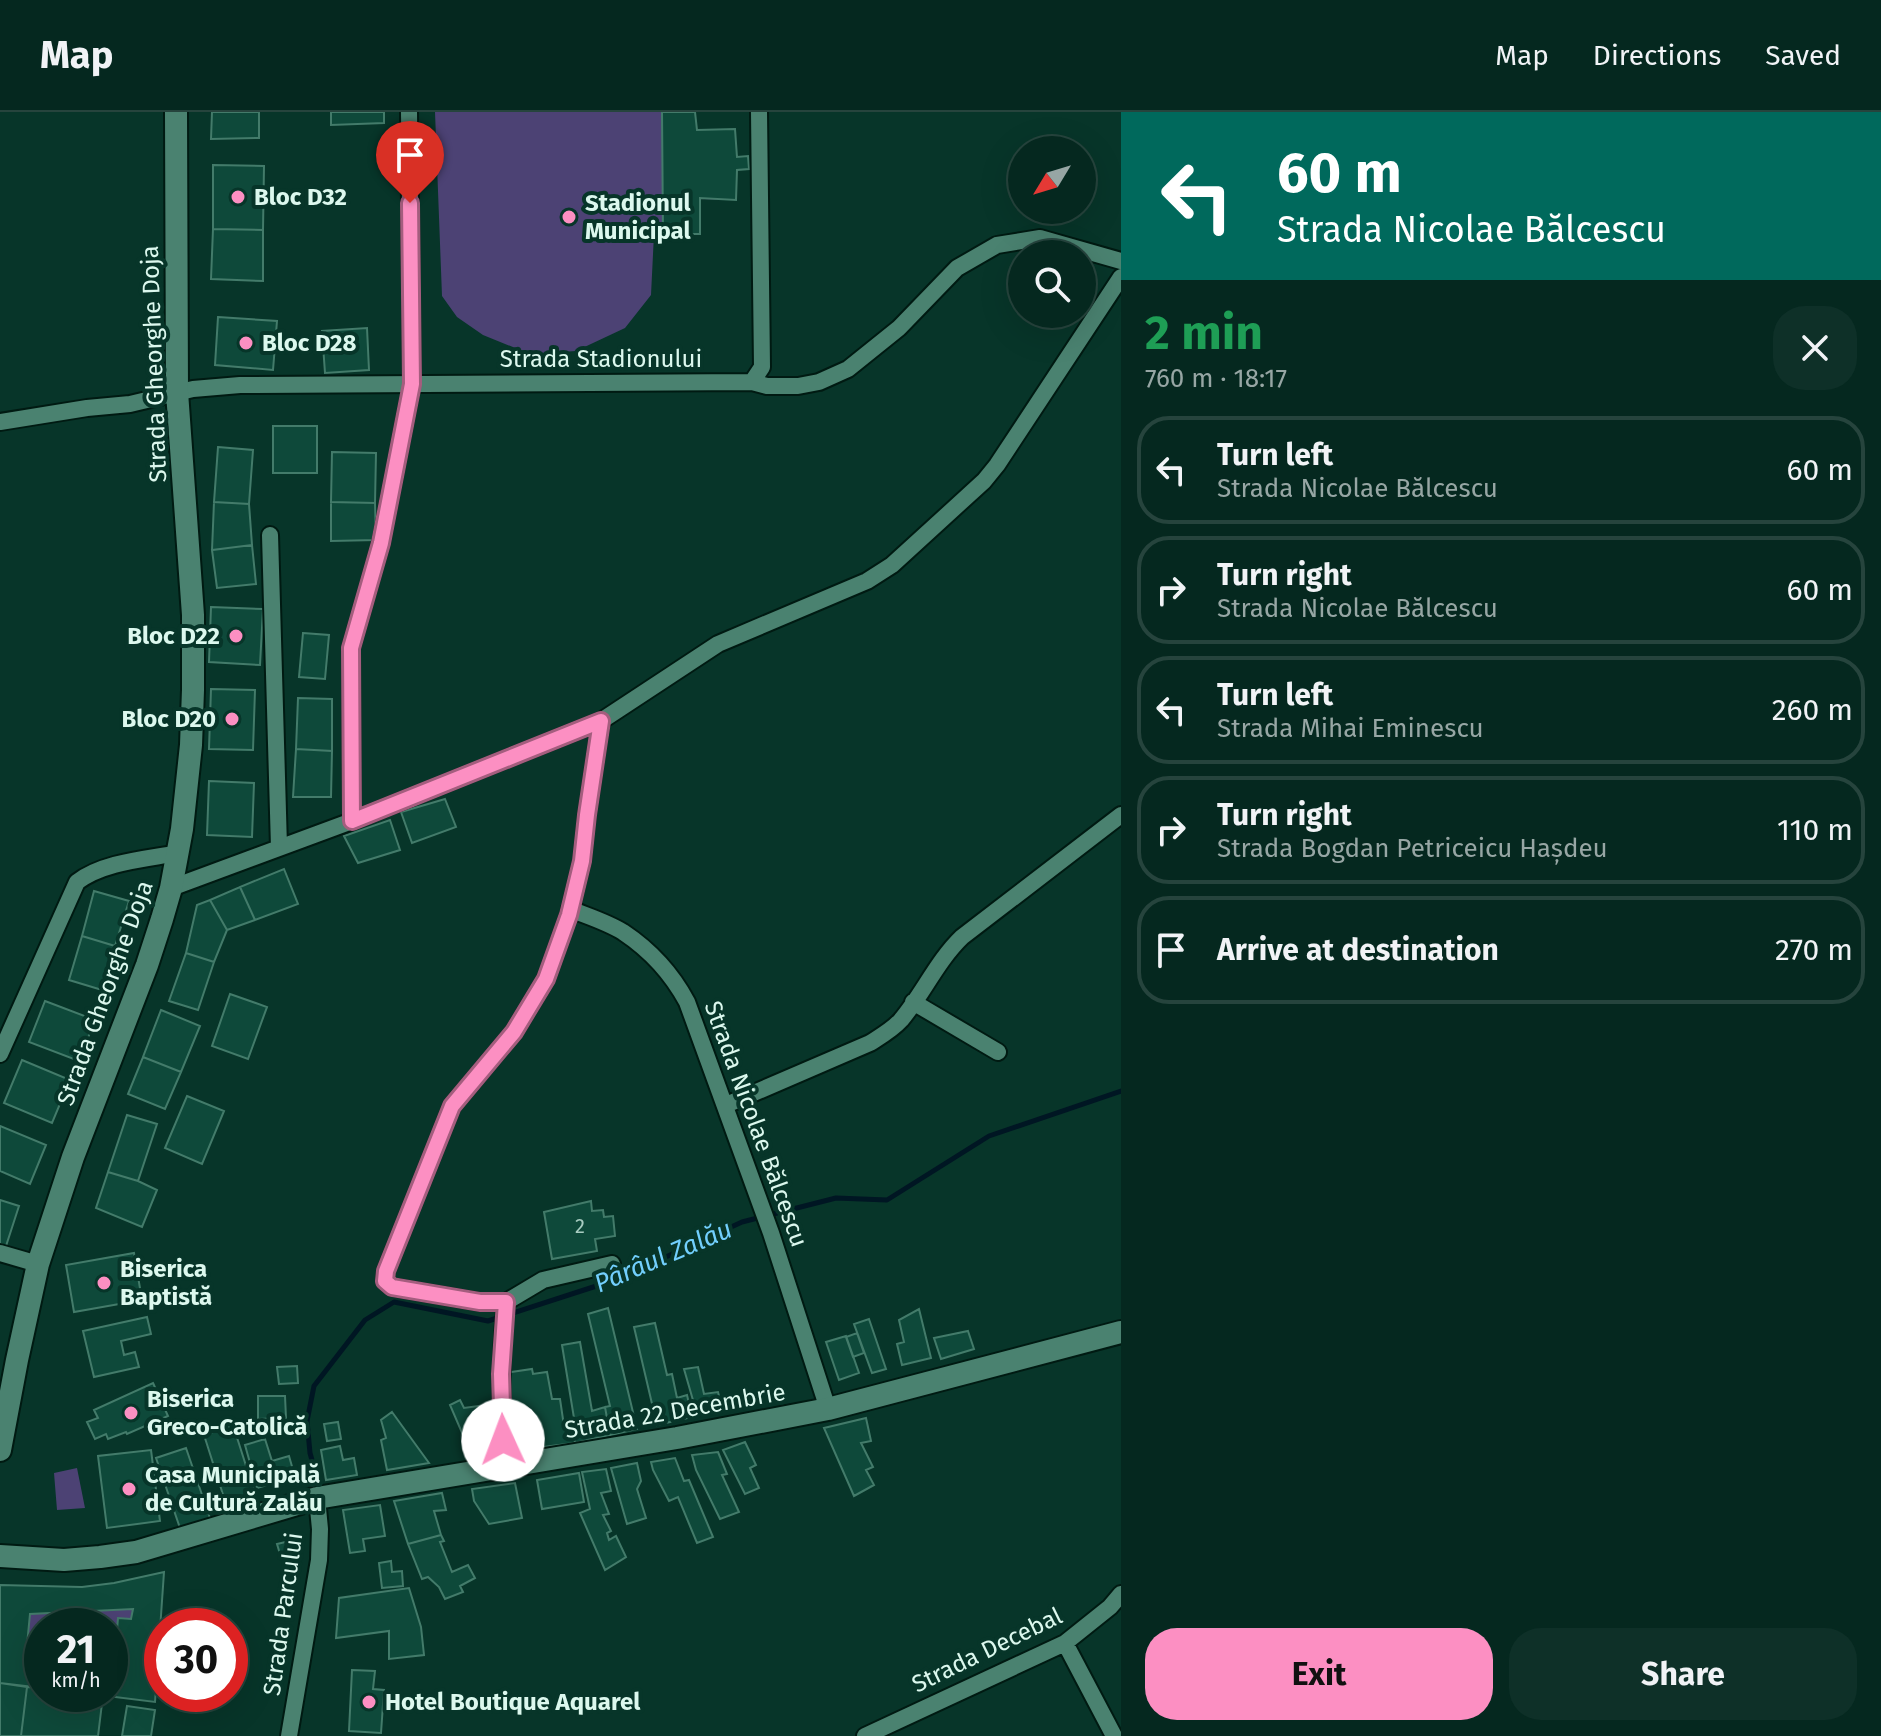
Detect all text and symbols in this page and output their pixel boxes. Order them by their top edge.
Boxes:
text: Map [40,32,113,78]
text: Map [1495,39,1549,72]
text: Directions [1593,39,1721,72]
text: Saved [1765,39,1841,72]
pin [376,121,444,203]
icon: arrive [388,133,432,177]
north arrow [1008,136,1096,224]
map controls [1008,136,1096,328]
text: 60 m [1277,140,1402,207]
icon: left [1145,144,1249,248]
place label: Bloc D32 [254,183,347,211]
marker: Bloc D32 [229,188,247,206]
place label: Stadionul Municipal [585,189,692,245]
marker: Stadionul Municipal [560,208,578,226]
text: Strada Nicolae Bălcescu [1277,208,1666,252]
button: search [1008,240,1096,328]
street label: Strada Gheorghe Doja [136,245,172,483]
text: 2 min [1145,304,1263,362]
button: close [1773,306,1857,390]
place label: Bloc D28 [262,329,356,357]
marker: Bloc D28 [237,334,255,352]
street label: Strada Stadionului [500,345,702,373]
text: 760 m · 18:17 [1145,363,1287,394]
text: Turn left [1217,437,1333,473]
icon: left [1149,448,1193,492]
text: 60 m [1787,452,1853,488]
text: Strada Nicolae Bălcescu [1217,473,1498,504]
text: Turn right [1217,557,1352,593]
icon: right [1149,568,1193,612]
text: 60 m [1787,572,1853,608]
text: Strada Nicolae Bălcescu [1217,593,1498,624]
place label: Bloc D22 [127,622,220,650]
marker: Bloc D22 [227,627,245,645]
text: Turn left [1217,677,1333,713]
icon: left [1149,688,1193,732]
text: 260 m [1772,692,1853,728]
place label: Bloc D20 [122,705,216,733]
marker: Bloc D20 [223,710,241,728]
text: Strada Mihai Eminescu [1217,713,1484,744]
text: Turn right [1217,797,1352,833]
icon: right [1149,808,1193,852]
text: 110 m [1777,812,1853,848]
text: Strada Bogdan Petriceicu Hașdeu [1217,833,1608,864]
street label: Strada Gheorghe Doja [51,877,159,1109]
icon: arrive [1149,928,1193,972]
text: Arrive at destination [1217,932,1499,968]
text: 270 m [1775,932,1853,968]
street label: Strada Nicolae Bălcescu [698,997,814,1251]
house number: 2 [575,1214,585,1238]
water label: Pârâul Zalău [590,1214,737,1299]
place label: Biserica Baptistă [120,1255,212,1311]
marker: Biserica Baptistă [95,1274,113,1292]
street label: Strada 22 Decembrie [562,1378,788,1444]
place label: Biserica Greco-Catolică [147,1385,307,1441]
position arrow [461,1398,545,1482]
marker: Biserica Greco-Catolică [122,1404,140,1422]
place label: Casa Municipală de Cultură Zalău [145,1461,323,1517]
marker: Casa Municipală de Cultură Zalău [120,1480,138,1498]
street label: Strada Parcului [258,1531,308,1697]
street label: Strada Decebal [907,1602,1067,1698]
speed limit sign: 30 [144,1608,248,1712]
text: 21 [57,1626,95,1674]
button: Exit [1145,1628,1493,1720]
button: Share [1509,1628,1857,1720]
text: km/h [51,1668,101,1692]
place label: Hotel Boutique Aquarel [385,1688,641,1716]
marker: Hotel Boutique Aquarel [360,1693,378,1711]

